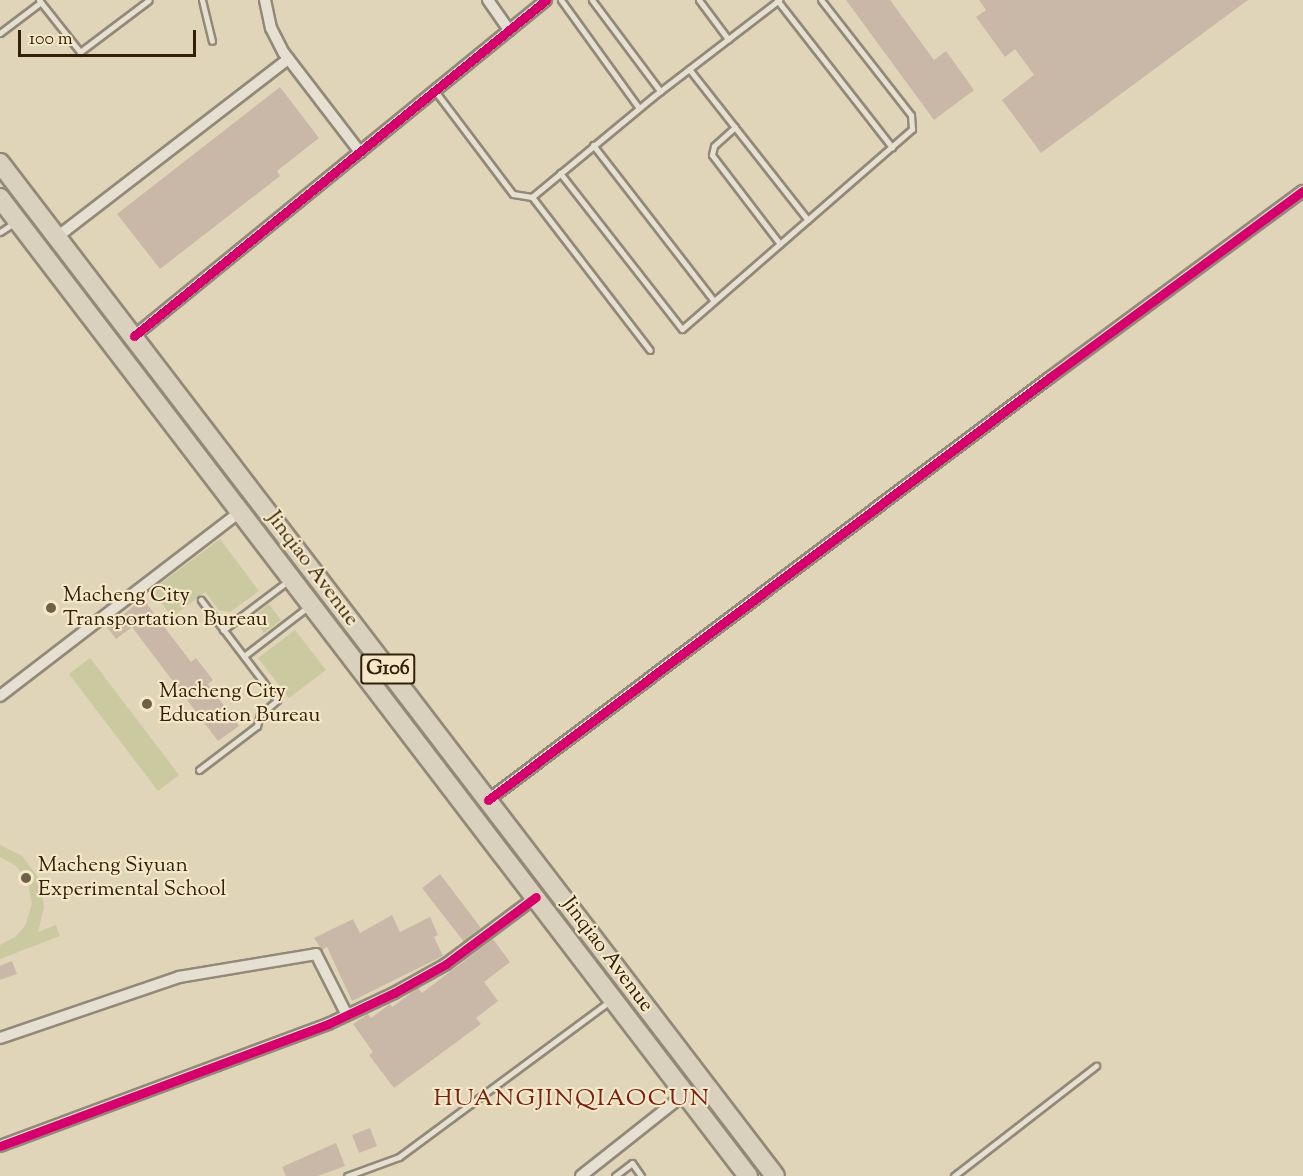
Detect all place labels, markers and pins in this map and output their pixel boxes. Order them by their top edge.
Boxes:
place label: Macheng City Transportation Bureau [63,583,268,633]
marker: Macheng City Transportation Bureau [44,601,58,615]
place label: Macheng City Education Bureau [159,679,320,729]
marker: Macheng City Education Bureau [140,697,154,711]
place label: Macheng Siyuan Experimental School [38,853,226,903]
marker: Macheng Siyuan Experimental School [19,871,33,885]

